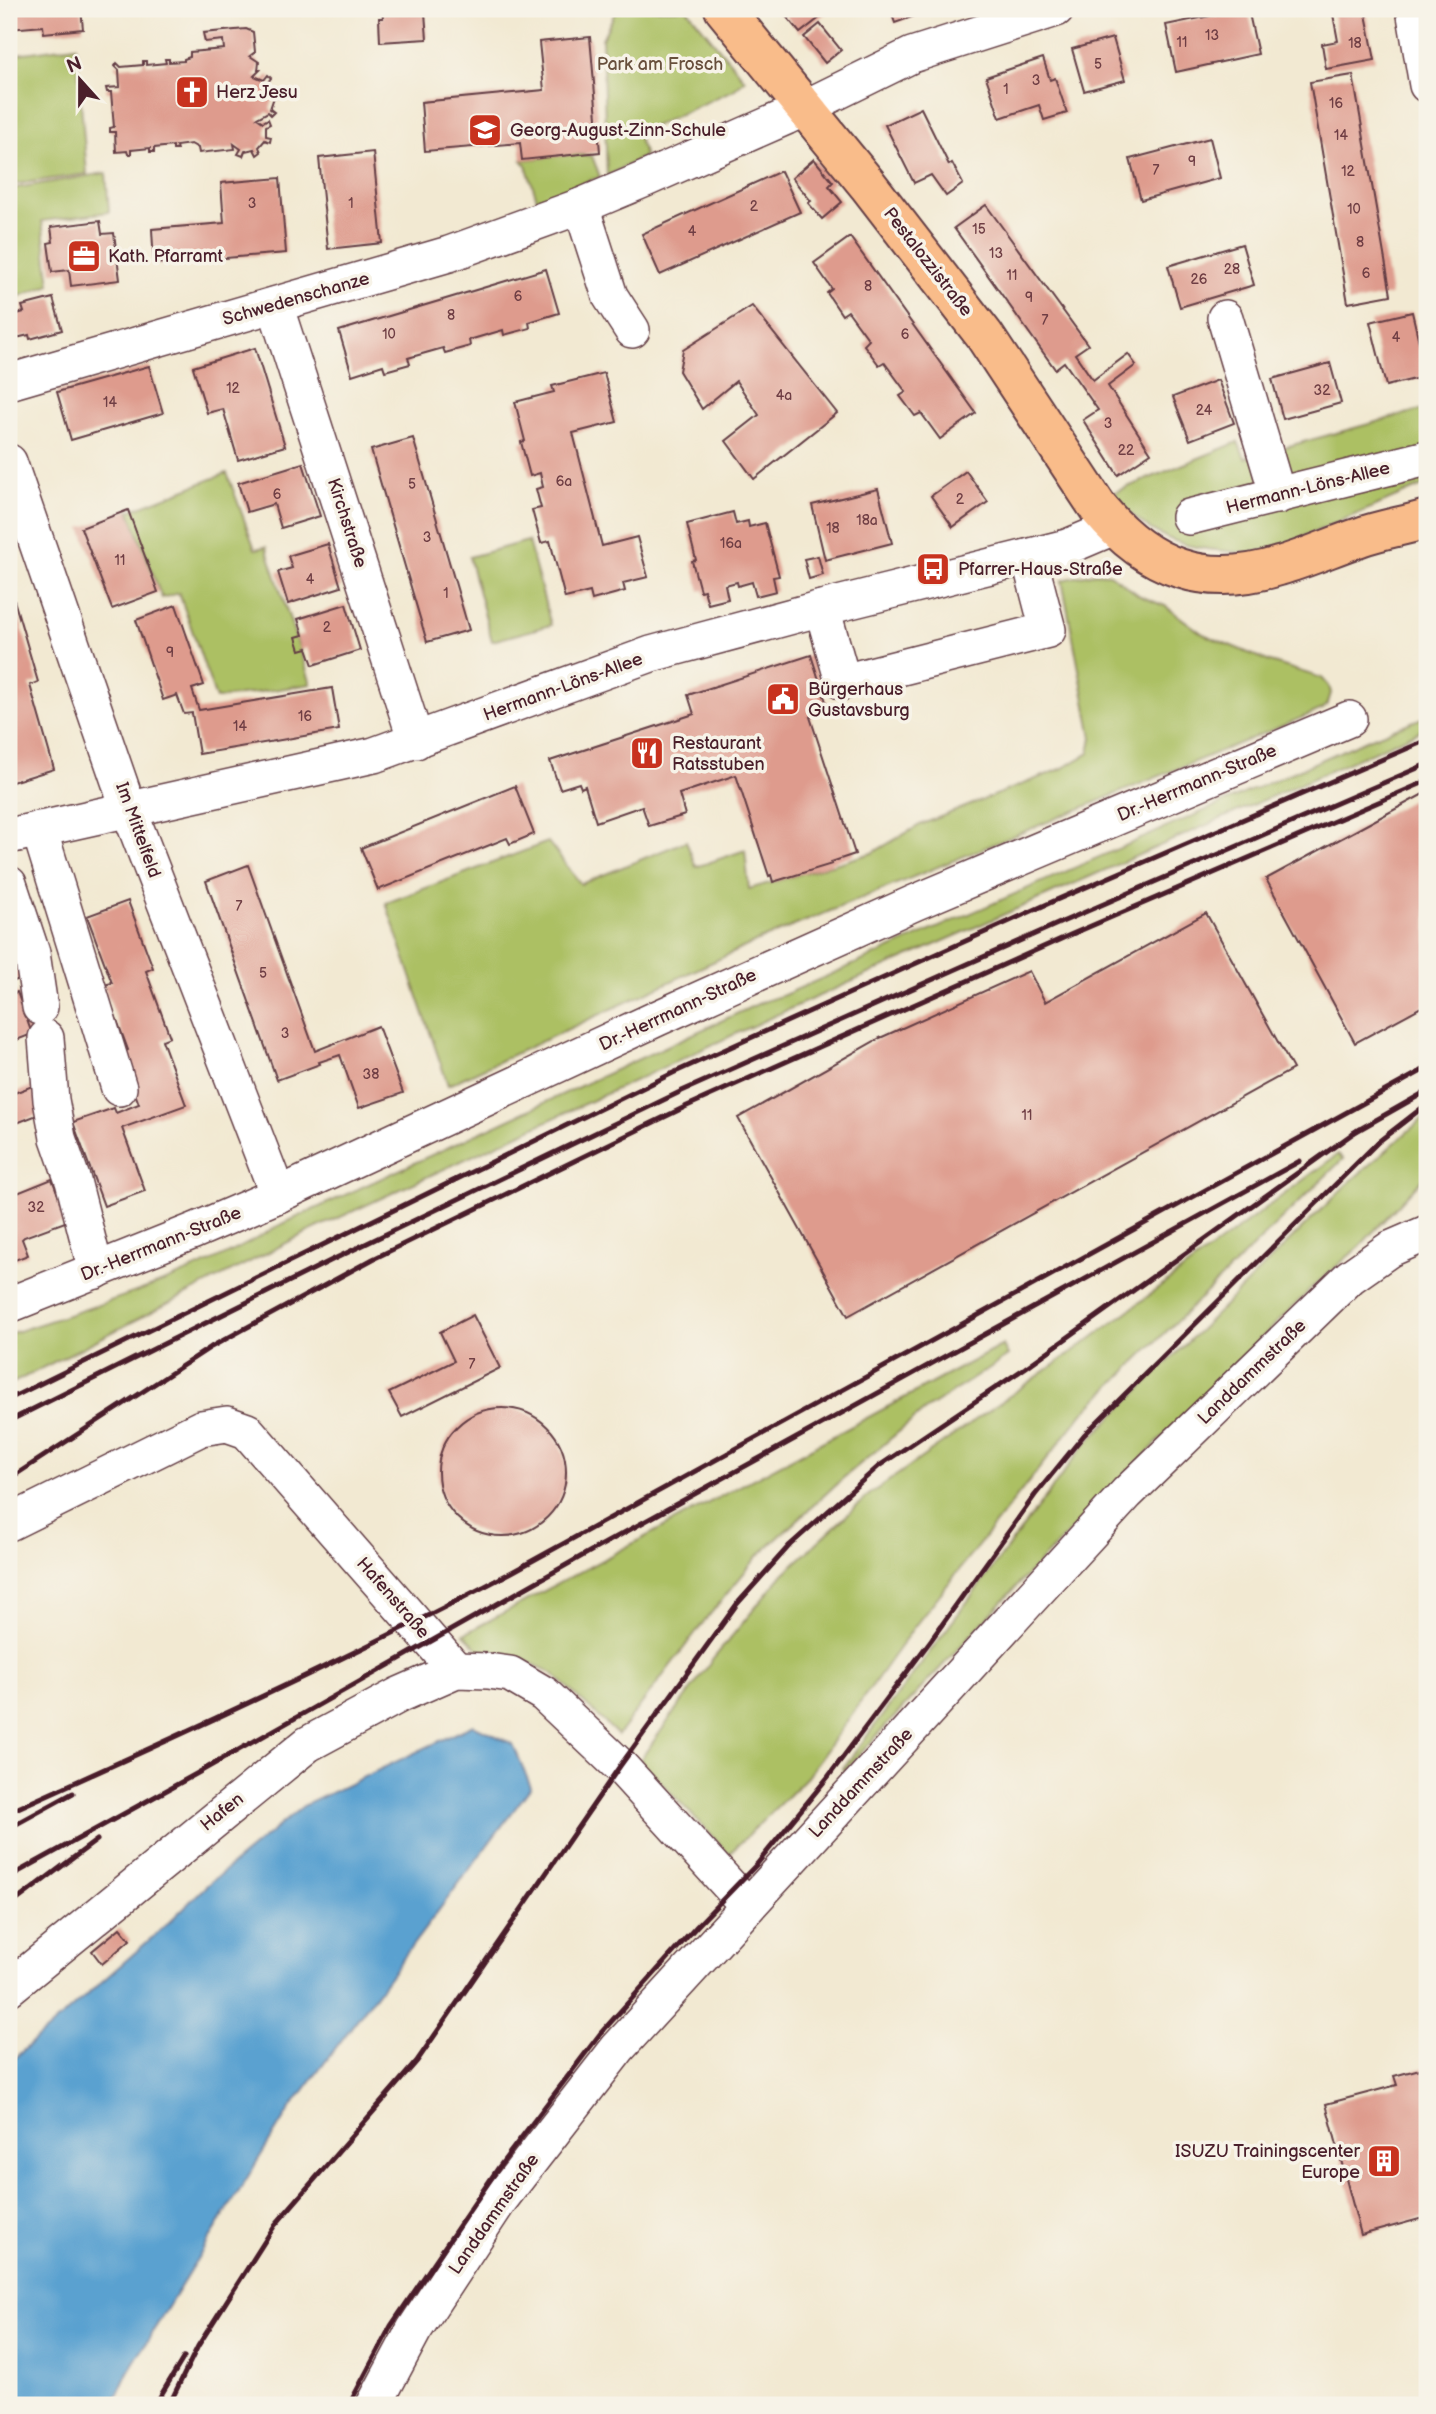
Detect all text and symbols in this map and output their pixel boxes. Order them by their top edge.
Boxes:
house number: 13 [1205,27,1219,44]
house number: 11 [1177,34,1187,51]
house number: 18 [1348,35,1362,52]
north arrow [46,46,116,116]
text: N [64,52,85,79]
park label: Park am Frosch [597,54,723,75]
house number: 5 [1094,56,1102,73]
house number: 3 [1032,72,1040,89]
church icon: Herz Jesu [173,73,211,111]
house number: 1 [1003,81,1009,98]
place label: Herz Jesu [216,82,298,103]
house number: 16 [1329,95,1343,112]
school or university icon: Georg-August-Zinn-Schule [466,111,504,149]
place label: Georg-August-Zinn-Schule [510,120,726,141]
house number: 14 [1334,127,1348,144]
house number: 9 [1188,153,1196,170]
house number: 7 [1153,162,1160,179]
house number: 12 [1341,163,1356,180]
house number: 3 [248,195,256,212]
house number: 1 [348,195,354,212]
house number: 2 [750,198,759,215]
house number: 10 [1347,201,1361,218]
street label: Pestalozzistraße [879,203,977,321]
house number: 15 [972,221,986,238]
house number: 4 [688,223,697,240]
house number: 8 [1356,234,1364,251]
office icon: Kath. Pfarramt [65,237,103,275]
house number: 13 [989,245,1003,262]
place label: Kath. Pfarramt [108,246,224,267]
house number: 28 [1224,261,1240,278]
house number: 6 [1362,265,1371,282]
house number: 11 [1007,267,1017,284]
street label: Schwedenschanze [220,268,372,330]
house number: 26 [1191,271,1208,288]
house number: 8 [864,278,872,295]
house number: 6 [514,288,523,305]
house number: 9 [1025,289,1033,306]
house number: 8 [447,307,455,324]
house number: 7 [1042,312,1049,329]
house number: 10 [382,326,396,343]
house number: 6 [901,326,910,343]
house number: 4 [1392,329,1401,346]
house number: 12 [226,380,241,397]
house number: 32 [1314,382,1331,399]
house number: 4a [776,387,792,404]
house number: 14 [103,394,117,411]
house number: 24 [1196,402,1213,419]
house number: 3 [1104,415,1112,432]
house number: 22 [1118,442,1135,459]
street label: Hermann-Löns-Allee [1224,457,1392,519]
house number: 6a [556,473,572,490]
street label: Kirchstraße [323,476,371,571]
house number: 5 [408,476,416,493]
house number: 6 [273,486,282,503]
house number: 2 [956,491,965,508]
house number: 18a [856,512,878,529]
house number: 18 [826,520,840,537]
house number: 3 [423,529,431,546]
house number: 16a [720,535,742,552]
bus stop icon: Pfarrer-Haus-Straße [914,550,952,588]
house number: 11 [115,552,125,569]
place label: Pfarrer-Haus-Straße [958,559,1123,580]
house number: 4 [306,571,315,588]
house number: 1 [443,585,449,602]
house number: 2 [323,619,332,636]
house number: 9 [166,644,174,661]
street label: Hermann-Löns-Allee [480,648,646,726]
place label: Bürgerhaus Gustavsburg [808,679,910,721]
public building icon: Bürgerhaus Gustavsburg [764,680,802,718]
house number: 16 [298,708,312,725]
house number: 14 [233,718,247,735]
place label: Restaurant Ratsstuben [672,733,765,775]
restaurant icon: Restaurant Ratsstuben [628,734,666,772]
street label: Dr.-Herrmann-Straße [1114,740,1280,826]
street label: Im Mittelfeld [111,779,165,881]
house number: 7 [236,898,243,915]
street label: Dr.-Herrmann-Straße [596,964,760,1056]
house number: 5 [259,965,267,982]
house number: 3 [281,1025,289,1042]
house number: 38 [363,1066,379,1083]
house number: 11 [1022,1107,1032,1124]
house number: 32 [28,1199,45,1216]
street label: Dr.-Herrmann-Straße [78,1202,244,1286]
street label: Landdammstraße [1194,1315,1311,1429]
house number: 7 [469,1356,476,1373]
street label: Hafenstraße [352,1553,434,1643]
street label: Landdammstraße [805,1724,917,1842]
street label: Hafen [196,1788,248,1836]
place label: ISUZU Trainingscenter Europe [1175,2141,1360,2183]
building icon: ISUZU Trainingscenter Europe [1365,2142,1403,2180]
street label: Landdammstraße [445,2149,544,2278]

